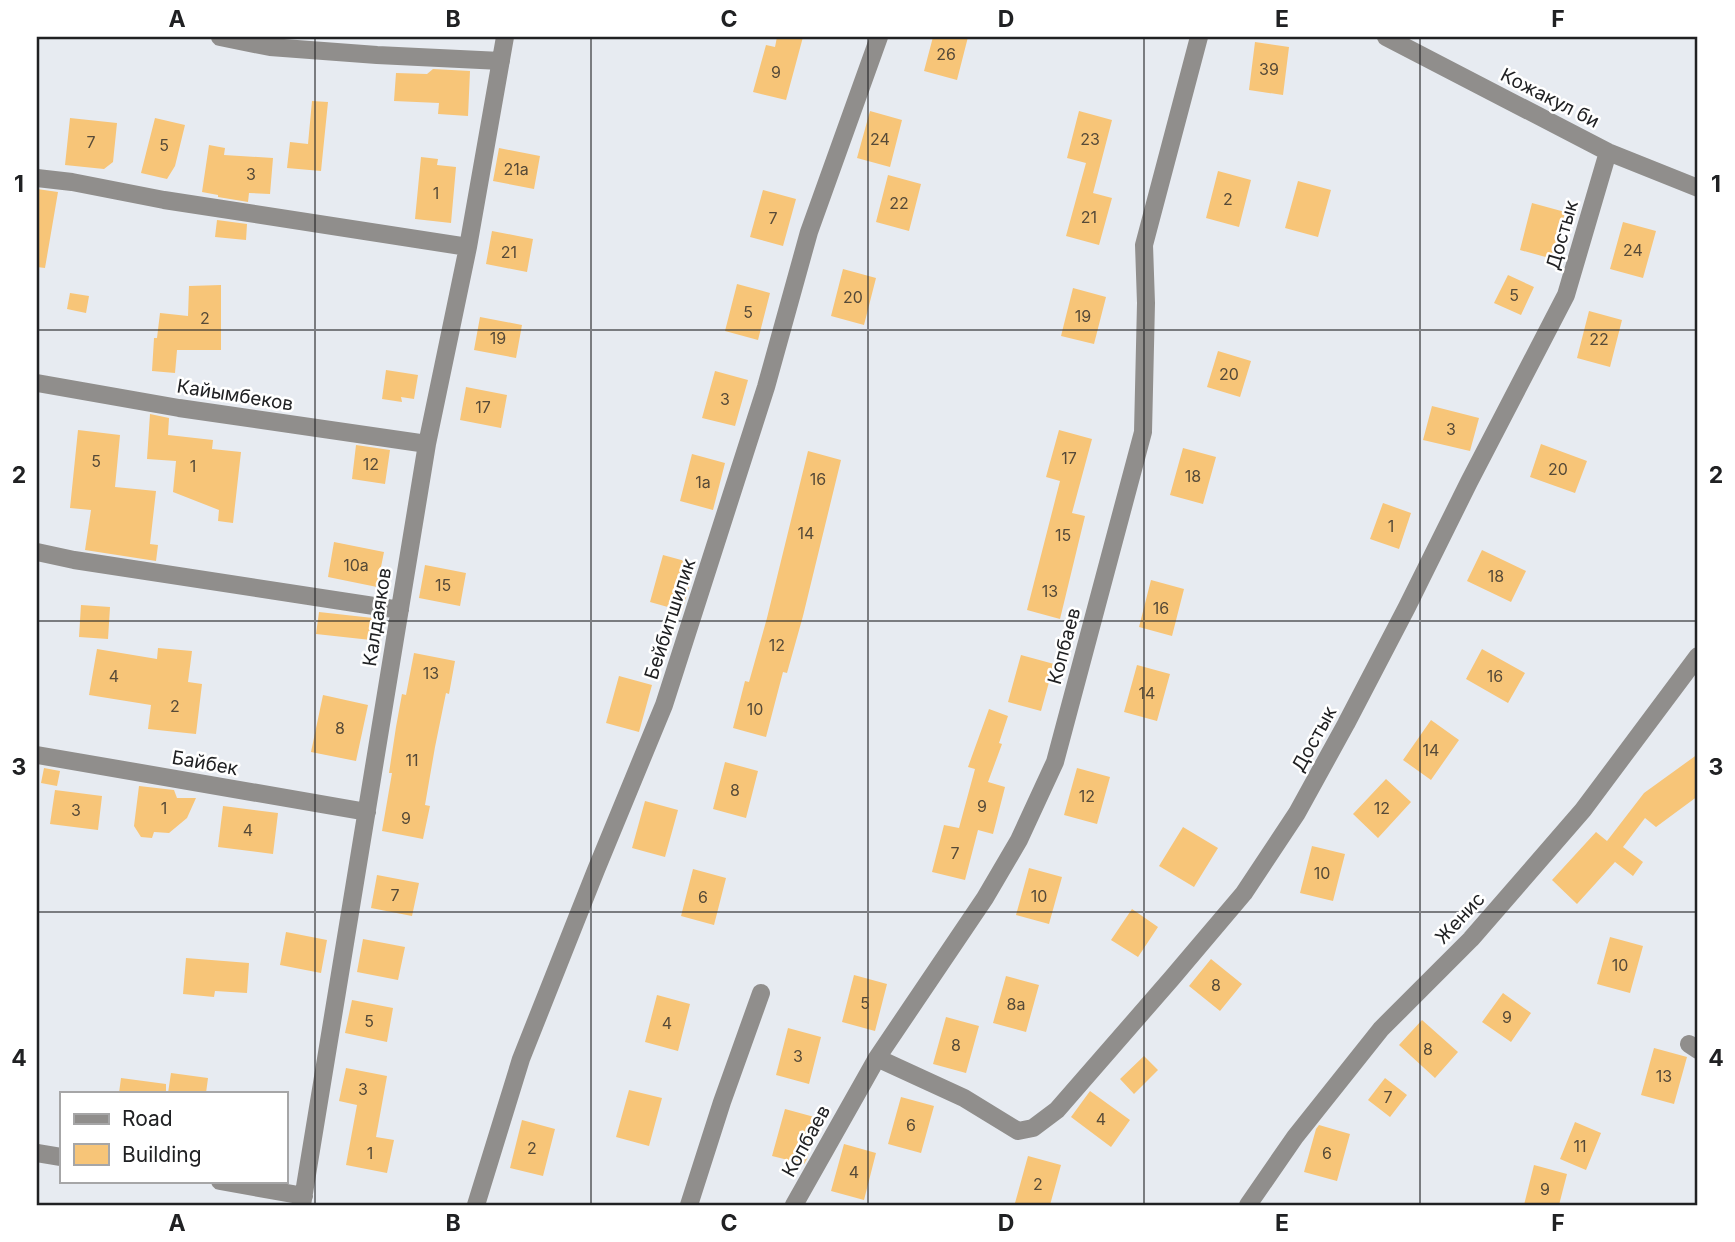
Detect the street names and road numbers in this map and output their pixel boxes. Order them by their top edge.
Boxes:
street label: Кожакул би [1497,63,1603,133]
street label: Достык [1541,197,1583,272]
street label: Кайымбеков [175,374,295,416]
street label: Бейбитшилик [640,555,701,682]
street label: Калдаяков [358,566,396,668]
street label: Копбаев [1043,605,1085,687]
street label: Достык [1287,702,1342,776]
street label: Байбек [170,746,241,780]
street label: Женис [1430,887,1490,949]
street label: Копбаев [777,1101,835,1181]

